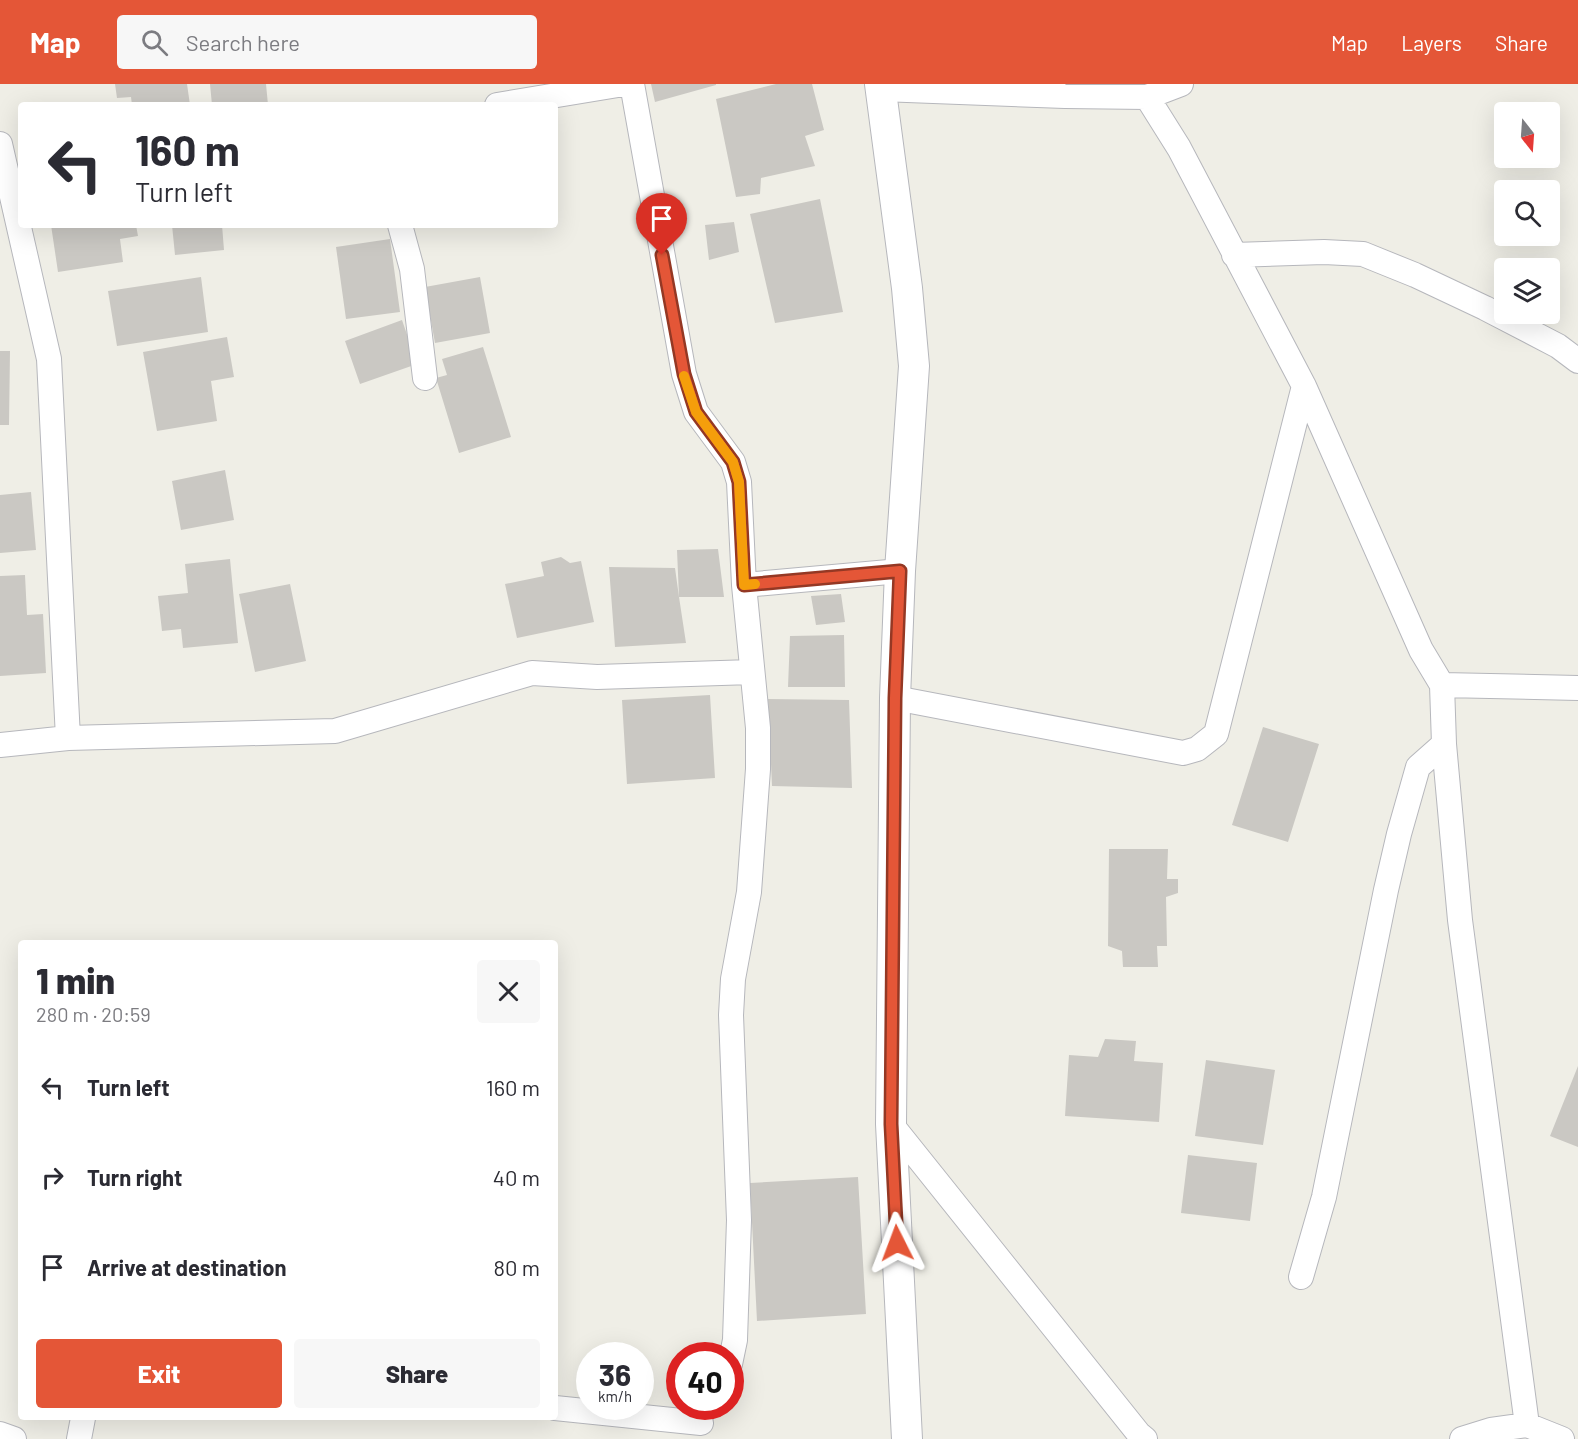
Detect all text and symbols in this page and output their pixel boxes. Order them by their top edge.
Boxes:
search box [117,15,537,69]
text: Map [30,25,81,59]
icon: search [138,26,171,59]
text: Search here [186,29,300,55]
text: Map [1331,30,1368,55]
text: Layers [1401,30,1462,55]
text: Share [1495,30,1548,55]
north arrow [1494,102,1560,168]
map controls [1494,102,1560,324]
text: 160 m [135,124,240,174]
icon: left [36,126,114,204]
text: Turn left [135,175,233,207]
button: search [1494,180,1560,246]
pin [636,193,687,255]
icon: arrive [645,202,678,235]
button: layers [1494,258,1560,324]
text: 1 min [36,958,115,1001]
button: close [477,960,540,1023]
text: 280 m · 20:59 [36,1002,151,1026]
icon: left [36,1071,69,1104]
text: Turn left [87,1074,170,1100]
text: 160 m [486,1074,540,1100]
icon: right [36,1161,69,1194]
text: Turn right [87,1164,182,1190]
text: 40 m [493,1164,540,1190]
position arrow [865,1211,929,1275]
icon: arrive [36,1251,69,1284]
text: Arrive at destination [87,1254,286,1280]
text: 80 m [494,1254,540,1280]
button: Exit [36,1339,282,1408]
button: Share [294,1339,540,1408]
speed limit sign: 40 [666,1342,744,1420]
text: 36 [599,1356,631,1392]
text: km/h [598,1387,632,1405]

